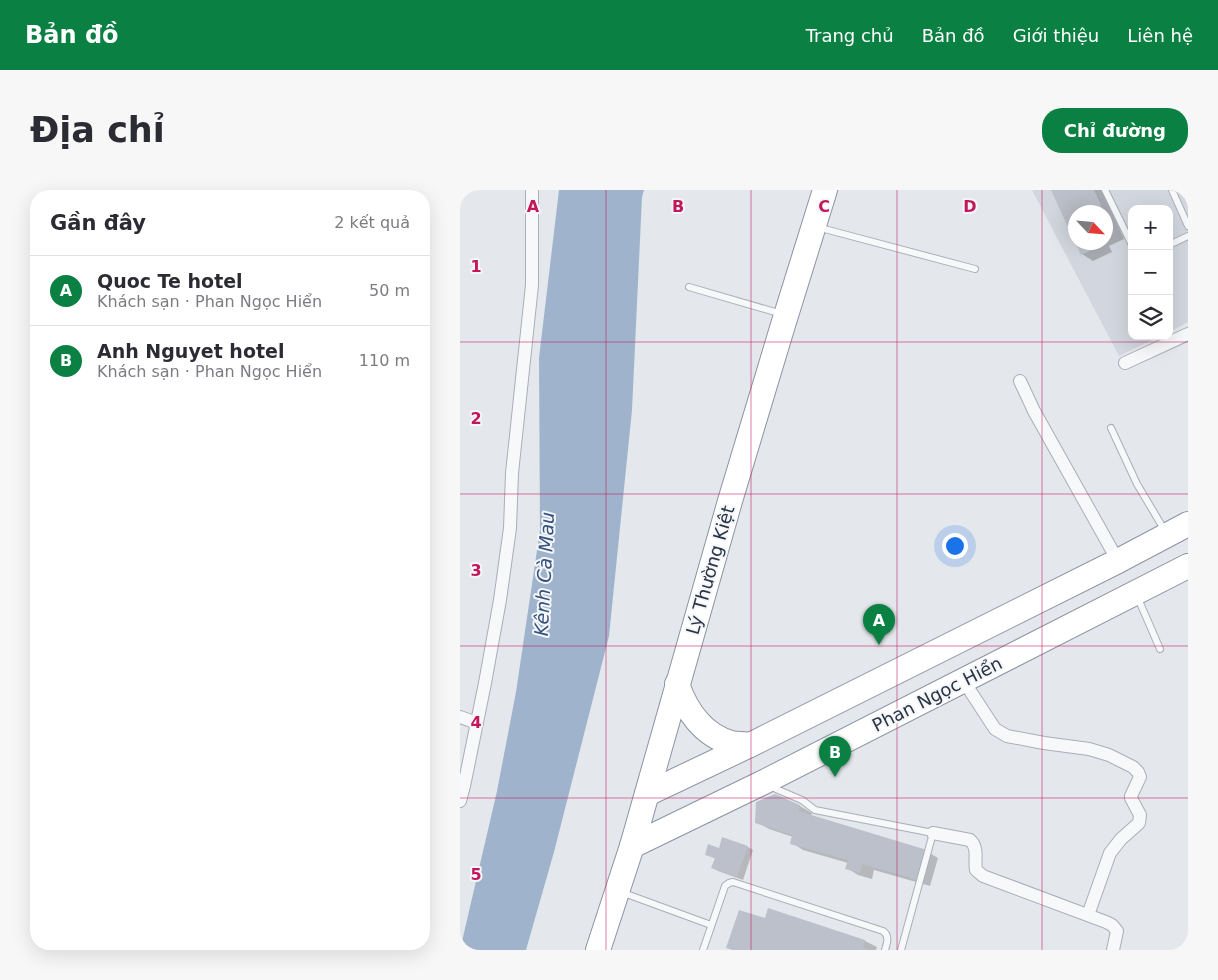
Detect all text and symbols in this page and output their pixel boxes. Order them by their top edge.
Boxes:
text: Bản đồ [25,21,119,49]
text: Trang chủ [806,25,894,46]
text: Bản đồ [922,25,985,46]
text: Giới thiệu [1013,25,1099,46]
text: Liên hệ [1127,25,1193,46]
button: Chỉ đường [1042,108,1188,153]
text: Địa chỉ [30,110,165,150]
text: A [527,197,540,216]
text: B [672,197,684,216]
text: C [818,197,830,216]
text: D [963,197,977,216]
north arrow [1068,205,1113,250]
map controls [1128,205,1173,340]
button: + [1128,205,1173,250]
text: Gần đây [50,211,146,235]
text: 2 kết quả [334,213,410,232]
button: − [1128,250,1173,295]
text: 1 [470,257,482,276]
text: Quoc Te hotel [97,270,243,292]
text: A [60,281,72,300]
text: 50 m [369,281,410,300]
text: Khách sạn · Phan Ngọc Hiển [97,292,322,311]
button: layers [1128,295,1173,340]
text: Anh Nguyet hotel [97,340,284,362]
text: B [60,351,72,370]
text: 110 m [359,351,410,370]
text: Khách sạn · Phan Ngọc Hiển [97,362,322,381]
text: 2 [470,409,482,428]
street label: Lý Thường Kiệt [682,503,738,637]
water label: Kênh Cà Mau [530,511,558,637]
your location [942,533,968,559]
text: 3 [470,561,482,580]
pin: A [863,604,895,645]
street label: Phan Ngọc Hiển [869,652,1005,736]
text: 4 [470,713,482,732]
pin: B [819,736,851,777]
text: 5 [470,865,482,884]

